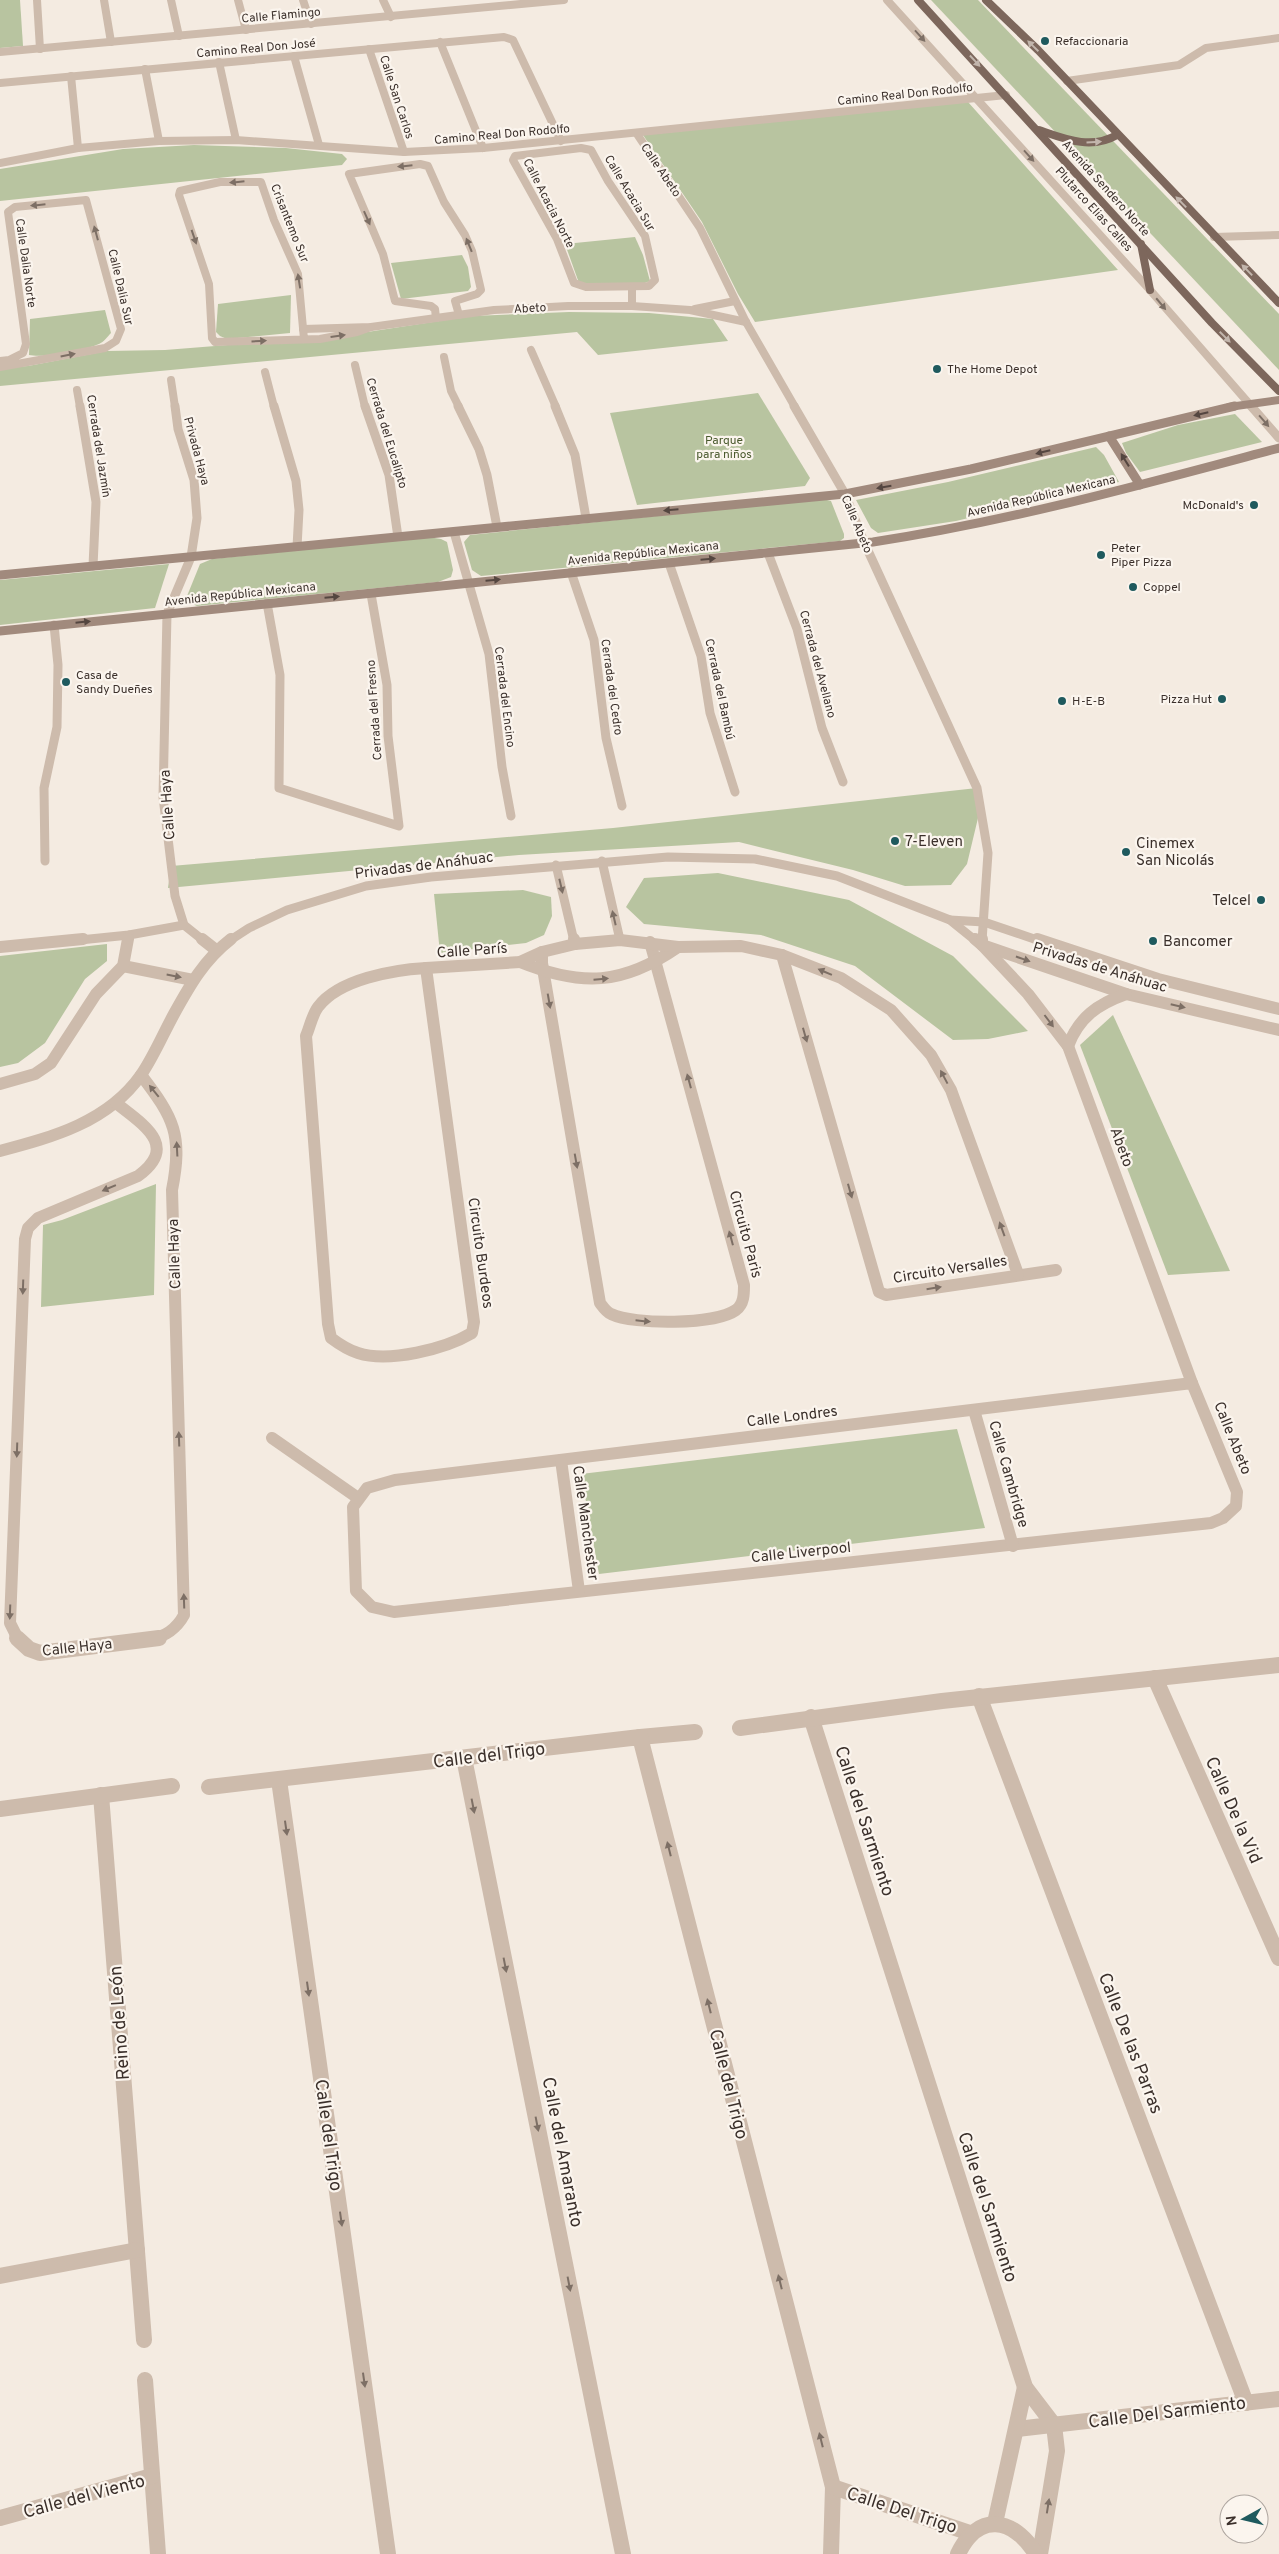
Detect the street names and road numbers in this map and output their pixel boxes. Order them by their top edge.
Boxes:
street label: Calle Flamingo [241,5,322,27]
street label: Camino Real Don José [196,36,316,62]
street label: Calle San Carlos [375,53,417,141]
street label: Camino Real Don Rodolfo [837,80,974,110]
street label: Camino Real Don Rodolfo [434,121,571,149]
street label: Avenida Sendero Norte [1058,137,1153,240]
street label: Calle Abeto [636,141,684,201]
street label: Calle Acacia Sur [600,152,658,235]
street label: Calle Acacia Norte [519,156,578,251]
street label: Plutarco Elias Calles [1051,164,1136,255]
street label: Crisantemo Sur [266,182,312,265]
street label: Calle Dalia Norte [11,217,39,309]
street label: Calle Dalia Sur [103,247,137,327]
street label: Abeto [513,300,547,318]
street label: Cerrada del Eucalipto [362,376,411,491]
street label: Cerrada del Jazmín [82,394,114,499]
street label: Privada Haya [179,415,213,487]
street label: Avenida República Mexicana [965,472,1117,522]
street label: Calle Abeto [837,493,876,556]
street label: Avenida República Mexicana [567,538,720,570]
street label: Avenida República Mexicana [164,579,317,611]
street label: Cerrada del Avellano [795,609,839,720]
street label: Cerrada del Bambú [700,637,738,741]
street label: Cerrada del Cedro [596,638,626,737]
street label: Cerrada del Encino [490,646,518,749]
street label: Cerrada del Fresno [363,659,386,761]
street label: Calle Haya [157,769,180,841]
street label: Privadas de Anáhuac [354,849,495,884]
street label: Privadas de Anáhuac [1030,939,1169,998]
street label: Calle París [436,940,508,963]
street label: Abeto [1105,1125,1136,1170]
street label: Circuito Paris [724,1189,765,1280]
street label: Circuito Burdeos [462,1196,497,1310]
street label: Calle Haya [165,1218,186,1289]
street label: Circuito Versalles [892,1252,1009,1289]
street label: Calle Abeto [1208,1399,1255,1478]
street label: Calle Londres [746,1402,839,1432]
street label: Calle Cambridge [983,1419,1032,1530]
street label: Calle Manchester [567,1464,602,1582]
street label: Calle Liverpool [750,1539,852,1568]
street label: Calle Haya [41,1635,113,1662]
street label: Calle del Trigo [432,1738,547,1775]
street label: Calle del Sarmiento [828,1743,899,1900]
street label: Calle De la Vid [1199,1754,1266,1868]
street label: Reino de León [105,1965,136,2081]
street label: Calle De las Parras [1092,1970,1167,2117]
street label: Calle del Trigo [703,2027,752,2142]
street label: Calle del Amaranto [536,2075,587,2229]
street label: Calle del Trigo [308,2078,347,2193]
street label: Calle del Sarmiento [951,2129,1022,2286]
street label: Calle Del Sarmiento [1087,2392,1247,2435]
street label: Calle del Viento [21,2470,148,2525]
street label: Calle Del Trigo [843,2483,960,2540]

